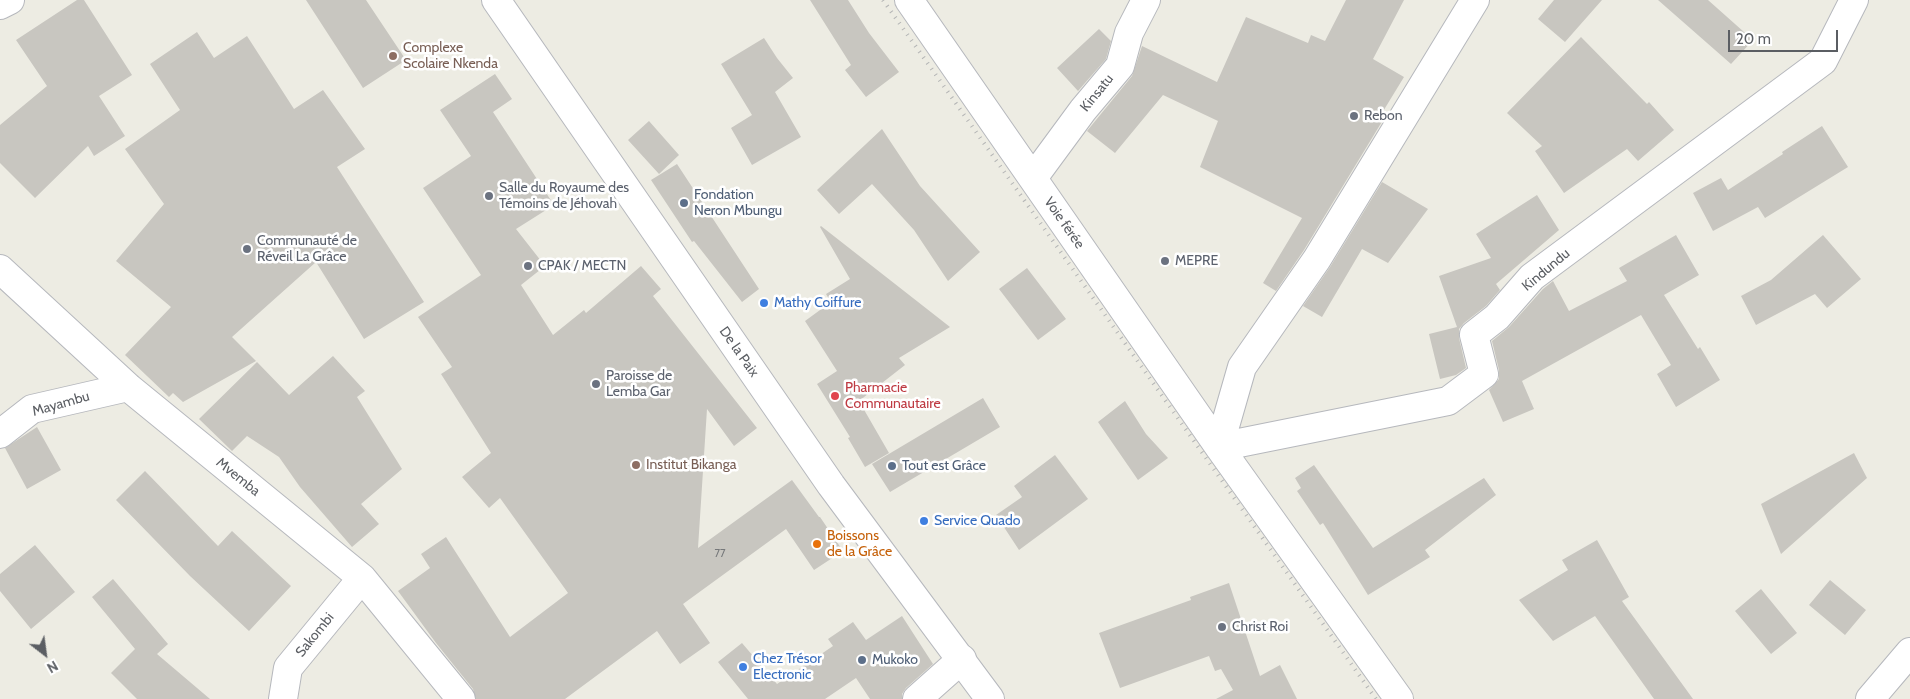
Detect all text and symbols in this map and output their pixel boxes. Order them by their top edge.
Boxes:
scale bar [1730,20,1840,52]
text: 20 m [1736,30,1771,48]
place label: Complexe Scolaire Nkenda [403,40,498,72]
marker: Complexe Scolaire Nkenda [387,50,399,62]
street label: Kinsatu [1077,71,1117,115]
place label: Rebon [1364,108,1403,124]
marker: Rebon [1348,110,1360,122]
place label: Salle du Royaume des Témoins de Jéhovah [499,180,629,212]
place label: Fondation Neron Mbungu [694,187,782,220]
marker: Salle du Royaume des Témoins de Jéhovah [483,190,495,202]
street label: Voie férée [1040,194,1088,252]
marker: Fondation Neron Mbungu [678,197,690,209]
place label: Communauté de Réveil La Grâce [257,233,357,266]
marker: Communauté de Réveil La Grâce [241,243,253,255]
street label: Kindundu [1519,245,1573,295]
place label: MEPRE [1175,253,1218,269]
marker: MEPRE [1159,255,1171,267]
place label: CPAK / MECTN [538,258,626,274]
marker: CPAK / MECTN [522,260,534,272]
place label: Mathy Coiffure [774,295,861,311]
marker: Mathy Coiffure [758,297,770,309]
street label: De la Paix [716,324,762,380]
place label: Paroisse de Lemba Gar [606,368,672,401]
marker: Paroisse de Lemba Gar [590,378,602,390]
place label: Pharmacie Communautaire [845,380,941,412]
street label: Mayambu [30,388,92,420]
marker: Pharmacie Communautaire [829,390,841,402]
street label: Mvemba [213,454,263,500]
place label: Institut Bikanga [646,457,736,473]
place label: Tout est Grâce [902,458,986,474]
marker: Institut Bikanga [630,459,642,471]
marker: Tout est Grâce [886,460,898,472]
place label: Service Quado [934,513,1020,529]
marker: Service Quado [918,515,930,527]
place label: Boissons de la Grâce [827,528,892,560]
marker: Boissons de la Grâce [811,538,823,550]
house number: 77 [714,547,726,561]
street label: Sakombi [292,610,338,660]
place label: Christ Roi [1232,619,1288,635]
marker: Christ Roi [1216,621,1228,633]
north arrow [20,629,70,679]
place label: Chez Trésor Electronic [753,651,822,684]
place label: Mukoko [872,652,918,668]
marker: Mukoko [856,654,868,666]
text: N [44,657,61,677]
marker: Chez Trésor Electronic [737,661,749,673]

